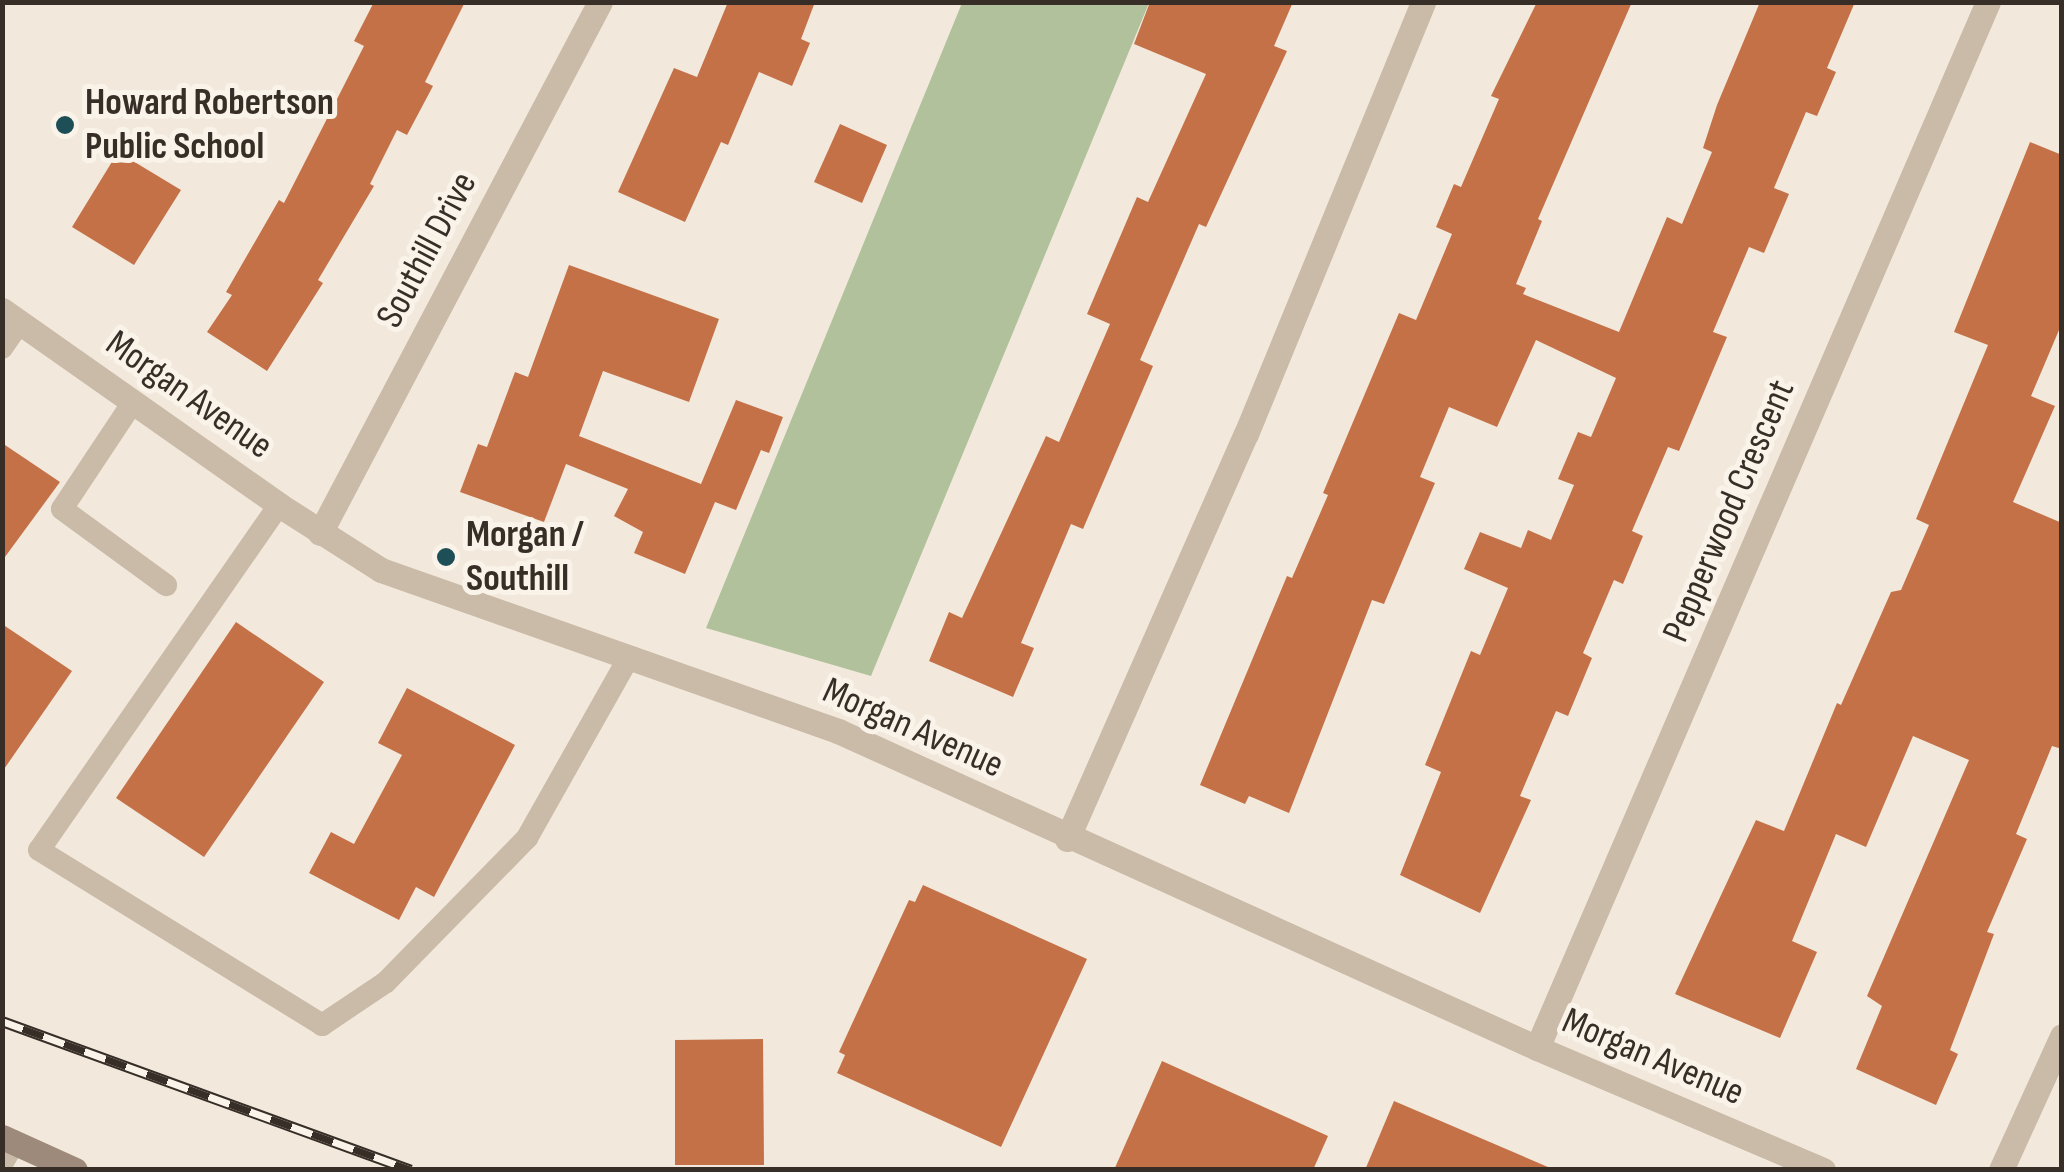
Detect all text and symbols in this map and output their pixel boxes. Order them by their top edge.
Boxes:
place label: Howard Robertson Public School [85,80,334,170]
marker: Howard Robertson Public School [54,114,76,136]
street label: Southill Drive [367,165,487,335]
street label: Morgan Avenue [97,321,281,469]
street label: Pepperwood Crescent [1653,373,1805,649]
place label: Morgan / Southill [466,512,584,602]
marker: Morgan / Southill [435,546,457,568]
street label: Morgan Avenue [816,668,1010,788]
street label: Morgan Avenue [1555,998,1751,1116]

